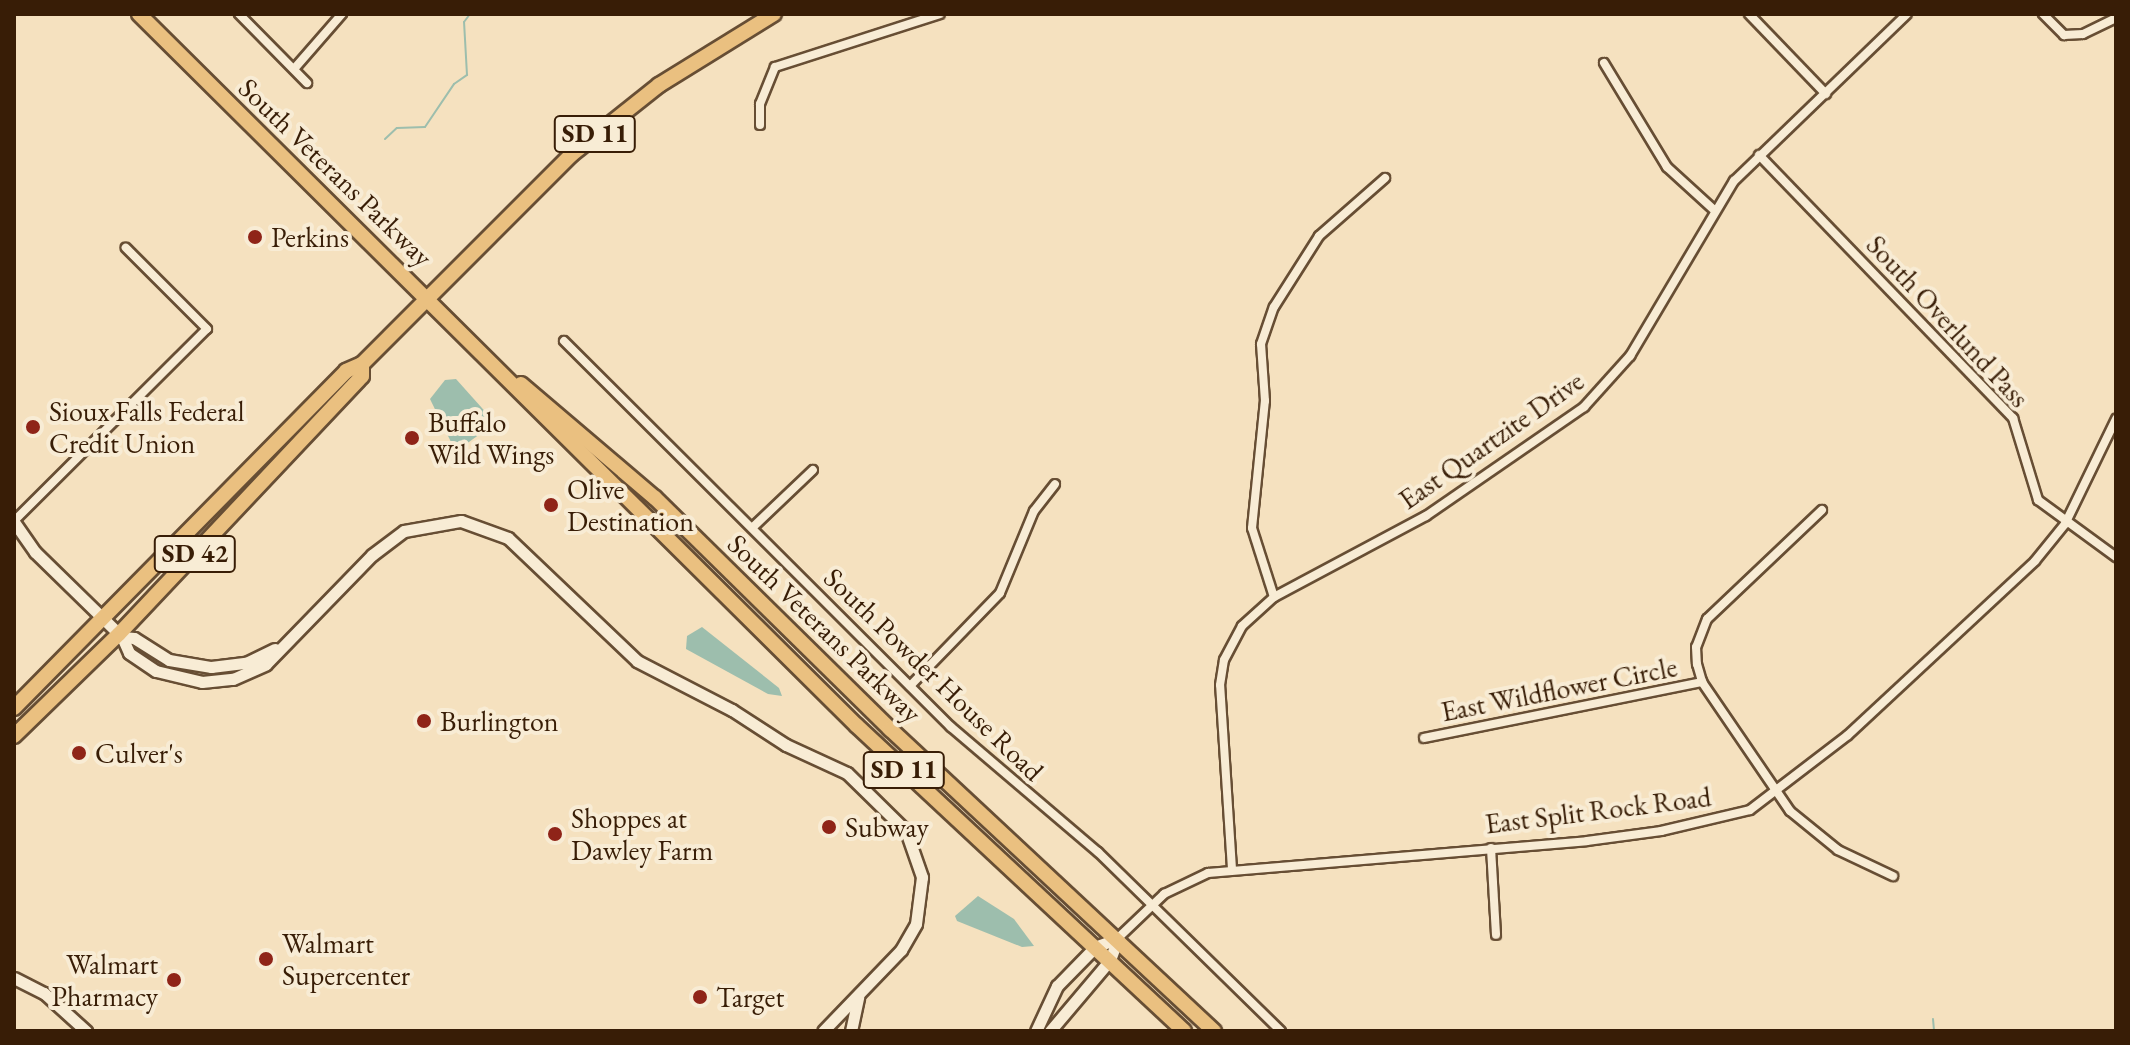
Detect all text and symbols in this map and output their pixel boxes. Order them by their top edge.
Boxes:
street label: South Veterans Parkway [232,71,440,273]
road number: SD 11 [553,112,637,156]
place label: Perkins [271,220,349,254]
marker: Perkins [246,228,264,246]
street label: South Overlund Pass [1860,228,2036,414]
street label: East Quartzite Drive [1392,364,1590,516]
place label: Sioux Falls Federal Credit Union [49,394,244,460]
place label: Buffalo Wild Wings [428,405,554,471]
marker: Sioux Falls Federal Credit Union [24,418,42,436]
marker: Buffalo Wild Wings [403,429,421,447]
place label: Olive Destination [567,472,694,538]
marker: Olive Destination [542,496,560,514]
street label: South Veterans Parkway [721,527,929,729]
road number: SD 42 [153,532,237,576]
street label: South Powder House Road [817,561,1051,787]
street label: East Wildflower Circle [1438,650,1680,728]
place label: Burlington [440,704,559,738]
marker: Burlington [415,712,433,730]
place label: Culver's [95,736,183,770]
marker: Culver's [70,744,88,762]
road number: SD 11 [862,748,946,792]
street label: East Split Rock Road [1483,779,1713,841]
place label: Shoppes at Dawley Farm [571,801,713,867]
place label: Subway [845,810,929,844]
marker: Subway [820,818,838,836]
marker: Shoppes at Dawley Farm [546,825,564,843]
place label: Walmart Supercenter [282,926,410,992]
place label: Walmart Pharmacy [52,947,158,1013]
marker: Walmart Supercenter [257,950,275,968]
marker: Walmart Pharmacy [165,971,183,989]
place label: Target [716,980,784,1014]
marker: Target [691,988,709,1006]

